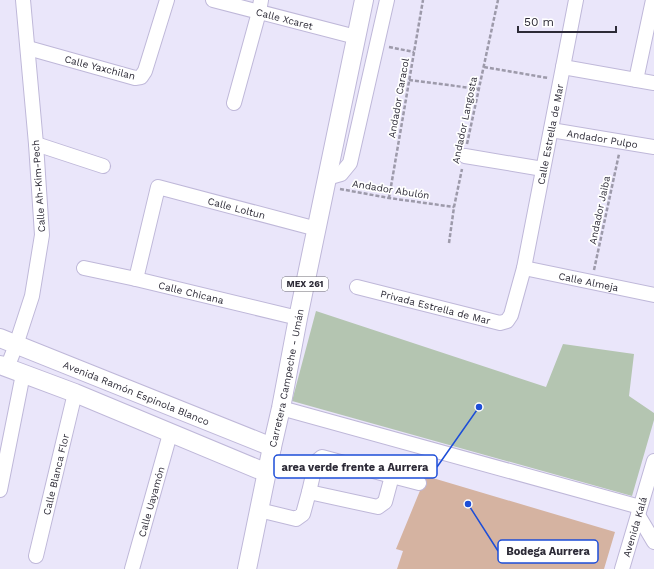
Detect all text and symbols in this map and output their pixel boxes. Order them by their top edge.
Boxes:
street label: Calle Xcaret [255,6,315,32]
scale bar [518,8,616,34]
text: 50 m [524,15,554,29]
street label: Calle Yaxchilan [63,53,136,82]
street label: Andador Caracol [386,57,411,139]
street label: Andador Langosta [450,75,479,165]
street label: Calle Estrella de Mar [535,83,566,186]
street label: Andador Pulpo [566,128,639,150]
street label: Calle Ah-Kim-Pech [30,139,47,233]
street label: Andador Jaiba [587,175,612,245]
street label: Andador Abulón [351,178,430,201]
street label: Calle Loltun [207,195,267,221]
street label: Calle Almeja [558,270,620,294]
road number: MEX 261 [282,277,328,291]
street label: Calle Chicana [157,280,225,306]
street label: Privada Estrella de Mar [379,288,492,326]
street label: Carretera Campeche - Umán [267,308,306,448]
street label: Avenida Ramón Espinola Blanco [62,359,211,427]
street label: Calle Blanca Flor [41,433,71,516]
callout: area verde frente a Aurrera [274,455,437,478]
text: area verde frente a Aurrera [282,461,429,474]
street label: Calle Uayamón [136,465,167,538]
street label: Avenida Kalá [621,495,649,558]
callout: Bodega Aurrera [498,540,598,563]
text: Bodega Aurrera [506,545,590,558]

